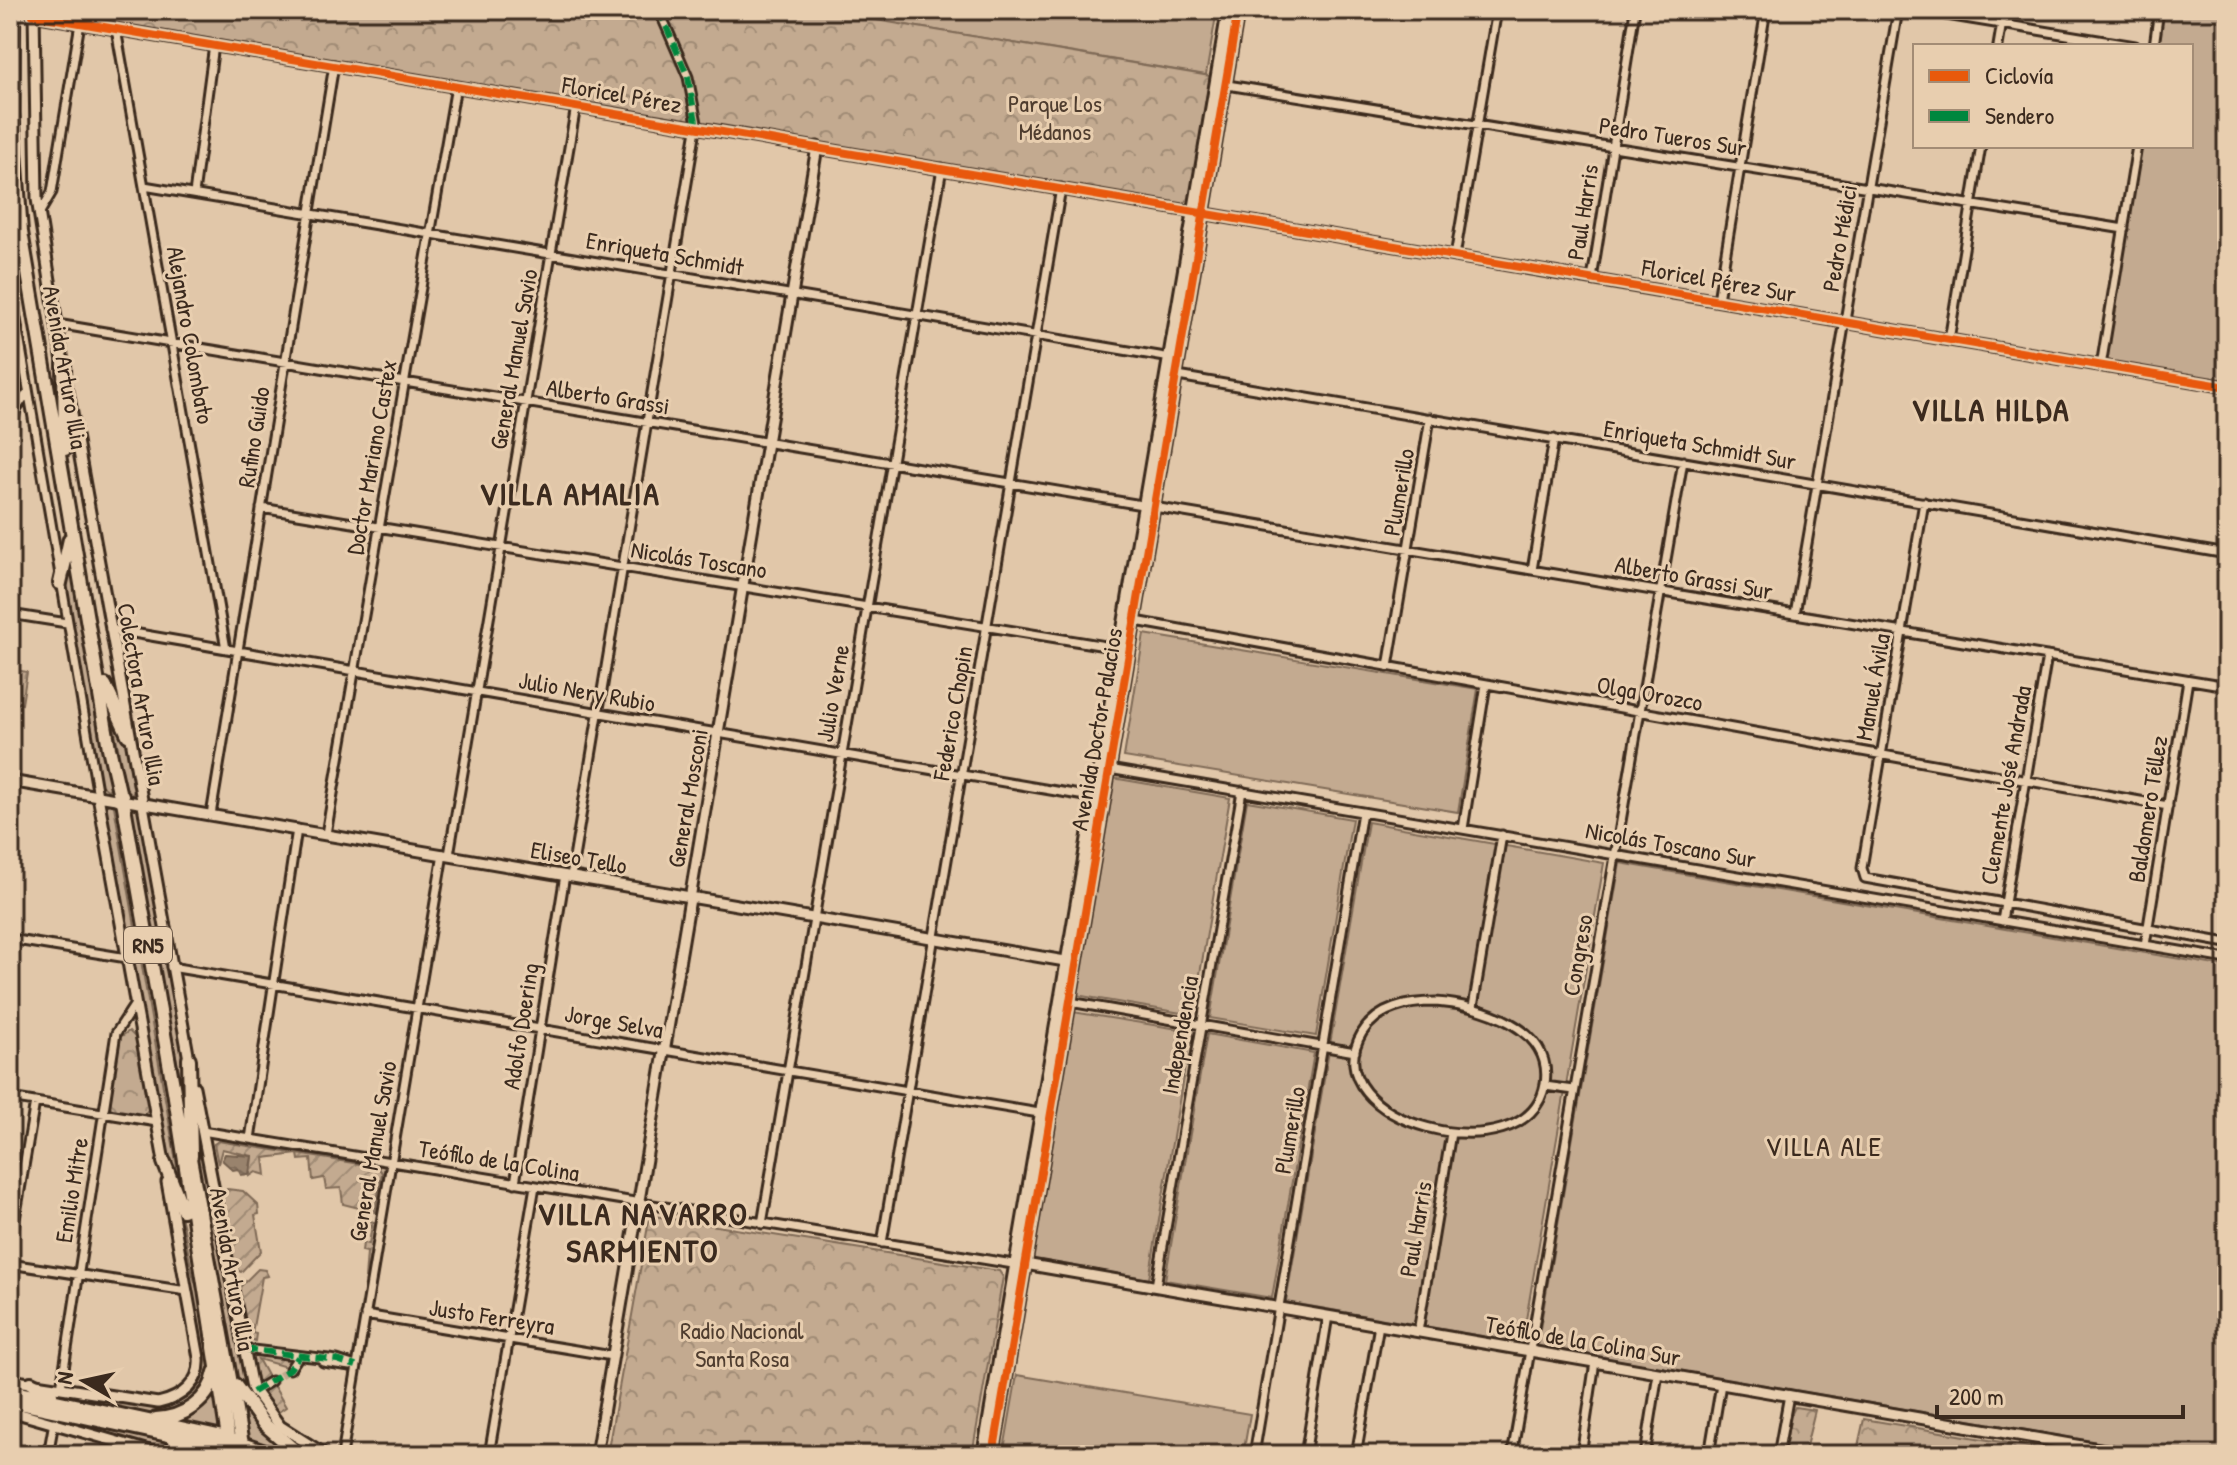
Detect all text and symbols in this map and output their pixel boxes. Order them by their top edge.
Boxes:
legend [1913,44,2193,148]
text: Ciclovía [1985,59,2053,91]
street label: Floricel Pérez [559,68,684,120]
park label: Parque Los Médanos [1008,87,1102,147]
text: Sendero [1985,99,2055,131]
street label: Pedro Tueros Sur [1597,109,1749,163]
street label: Paul Harris [1559,162,1605,262]
street label: Pedro Médici [1814,182,1864,294]
street label: Enriqueta Schmidt [584,223,747,283]
street label: Alejandro Colombato [160,244,222,427]
street label: Floricel Pérez Sur [1638,251,1799,309]
street label: General Manuel Savio [481,266,545,452]
street label: Avenida Arturo Illia [36,283,96,451]
street label: Doctor Mariano Castex [338,357,404,557]
street label: Alberto Grassi [544,370,672,422]
street label: Rufino Guido [229,384,277,490]
district label: VILLA HILDA [1911,388,2071,431]
street label: Enriqueta Schmidt Sur [1601,411,1799,477]
street label: Plumerillo [1375,446,1421,538]
district label: VILLA AMALIA [479,472,661,515]
street label: Nicolás Toscano [629,532,770,586]
street label: Alberto Grassi Sur [1613,547,1775,607]
street label: Colectora Arturo Illia [110,601,174,787]
street label: Avenida Doctor Palacios [1062,625,1130,833]
street label: Manuel Ávila [1847,631,1897,743]
street label: Julio Verne [808,641,856,744]
street label: Federico Chopin [924,643,980,784]
street label: Julio Nery Rubio [516,663,658,719]
street label: Olga Orozco [1595,668,1706,718]
street label: Clemente José Andrada [1972,683,2038,887]
street label: General Mosconi [659,726,715,870]
street label: Baldomero Téllez [2120,733,2174,885]
street label: Nicolás Toscano Sur [1583,813,1759,875]
street label: Eliseo Tello [528,833,630,881]
street label: Congreso [1554,911,1600,998]
road number: RN5 [124,927,172,963]
street label: Adolfo Doering [494,960,546,1092]
street label: Independencia [1153,973,1205,1097]
street label: Jorge Selva [562,997,666,1045]
street label: General Manuel Savio [340,1058,404,1244]
street label: Plumerillo [1266,1084,1312,1176]
district label: VILLA ALE [1765,1127,1883,1165]
street label: Teófilo de la Colina [416,1132,582,1188]
street label: Emilio Mitre [47,1135,95,1245]
street label: Paul Harris [1391,1179,1439,1279]
street label: Avenida Arturo Illia [203,1185,263,1353]
district label: VILLA NAVARRO SARMIENTO [537,1192,749,1272]
street label: Justo Ferreyra [427,1290,557,1342]
street label: Teófilo de la Colina Sur [1483,1307,1683,1373]
park label: Radio Nacional Santa Rosa [680,1314,804,1374]
north arrow [44,1341,124,1421]
text: N [49,1369,80,1386]
scale bar [1937,1369,2183,1419]
text: 200 m [1949,1380,2004,1412]

